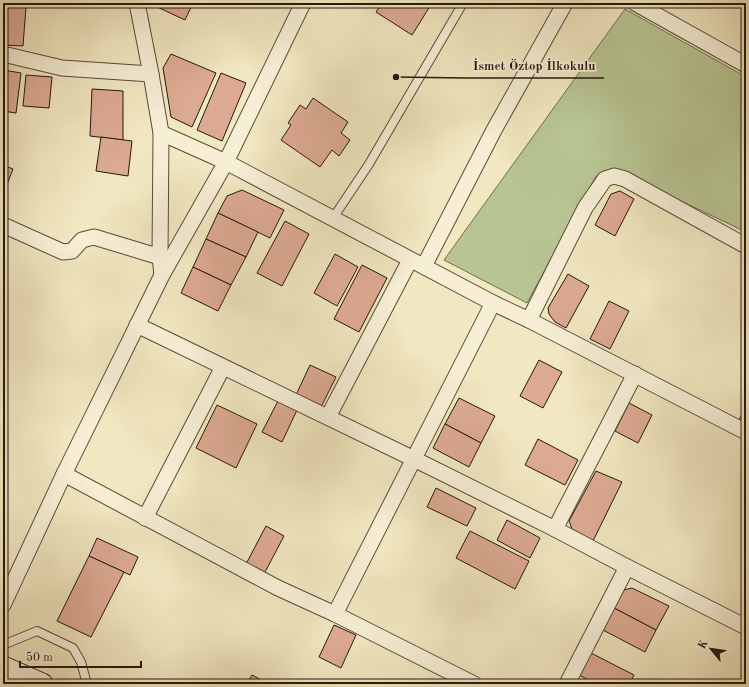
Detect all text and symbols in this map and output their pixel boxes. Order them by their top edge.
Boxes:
callout: İsmet Öztop İlkokulu [465,53,604,78]
text: İsmet Öztop İlkokulu [473,58,595,73]
north arrow [691,629,731,669]
text: K [697,638,711,651]
scale bar [20,643,141,669]
text: 50 m [26,651,53,664]

